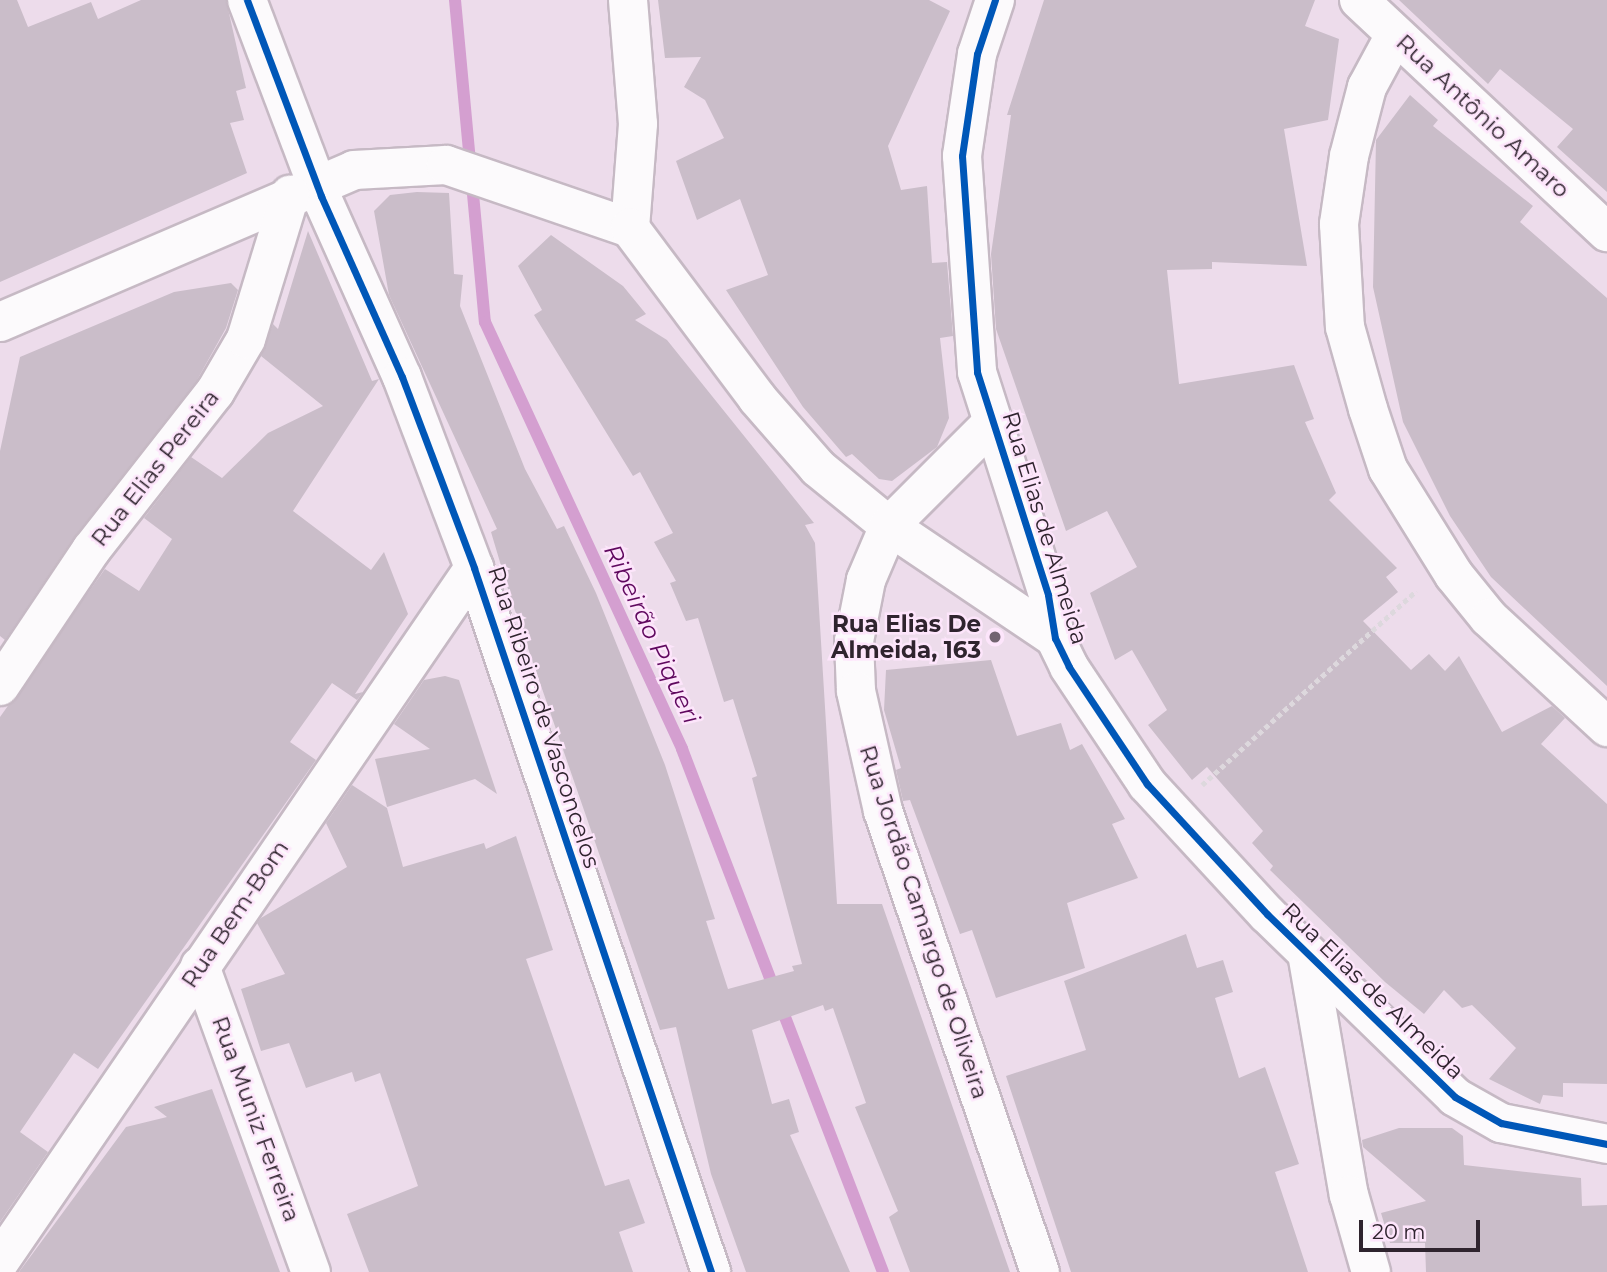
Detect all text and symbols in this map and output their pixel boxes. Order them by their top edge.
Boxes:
street label: Rua Antônio Amaro [1391,28,1575,204]
street label: Rua Elias Pereira [85,384,225,552]
street label: Rua Elias de Almeida [996,408,1094,648]
water label: Ribeirão Piqueri [598,540,706,728]
street label: Rua Ribeiro de Vasconcelos [482,563,606,871]
place label: Rua Elias De Almeida, 163 [831,610,981,664]
marker: Rua Elias De Almeida, 163 [987,629,1003,645]
street label: Rua Jordão Camargo de Oliveira [854,742,994,1102]
street label: Rua Bem-Bom [175,835,295,993]
street label: Rua Elias de Almeida [1276,897,1470,1085]
street label: Rua Muniz Ferreira [206,1013,306,1225]
scale bar [1362,1206,1483,1250]
text: 20 m [1372,1219,1426,1244]

